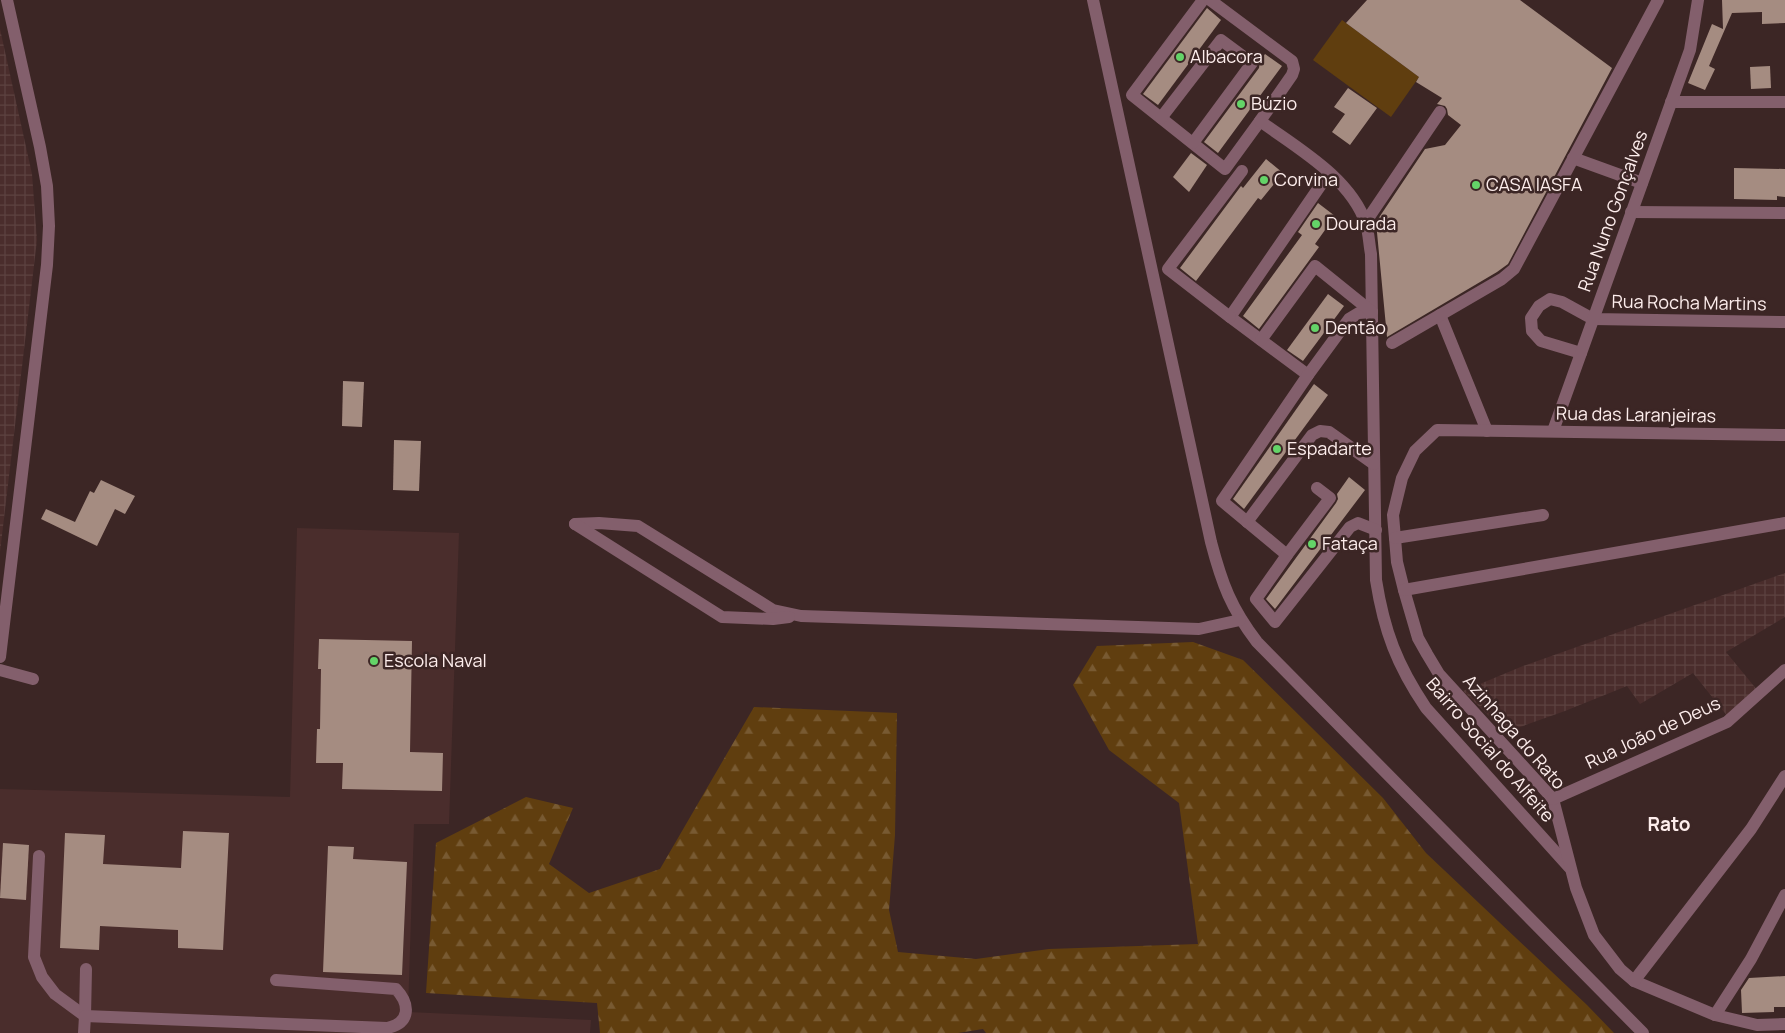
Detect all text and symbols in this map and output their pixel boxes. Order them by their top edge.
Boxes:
place label: Albacora [1190,44,1263,68]
marker: Albacora [1174,51,1186,63]
place label: Búzio [1251,91,1297,115]
marker: Búzio [1235,98,1247,110]
street label: Rua Nuno Gonçalves [1572,127,1652,295]
place label: Corvina [1274,167,1338,191]
place label: CASA IASFA [1486,172,1583,196]
marker: Corvina [1258,174,1270,186]
marker: CASA IASFA [1470,179,1482,191]
place label: Dourada [1326,211,1396,235]
marker: Dourada [1310,218,1322,230]
street label: Rua Rocha Martins [1611,289,1767,315]
place label: Dentão [1325,315,1386,339]
marker: Dentão [1309,322,1321,334]
street label: Rua das Laranjeiras [1556,401,1716,427]
place label: Espadarte [1287,436,1372,460]
marker: Espadarte [1271,443,1283,455]
place label: Fataça [1322,531,1378,555]
marker: Fataça [1306,538,1318,550]
place label: Escola Naval [384,648,487,672]
marker: Escola Naval [368,655,380,667]
street label: Azinhaga do Rato [1458,669,1571,794]
street label: Bairro Social do Alfeite [1421,672,1560,827]
street label: Rua João de Deus [1581,690,1724,774]
district label: Rato [1648,811,1690,837]

